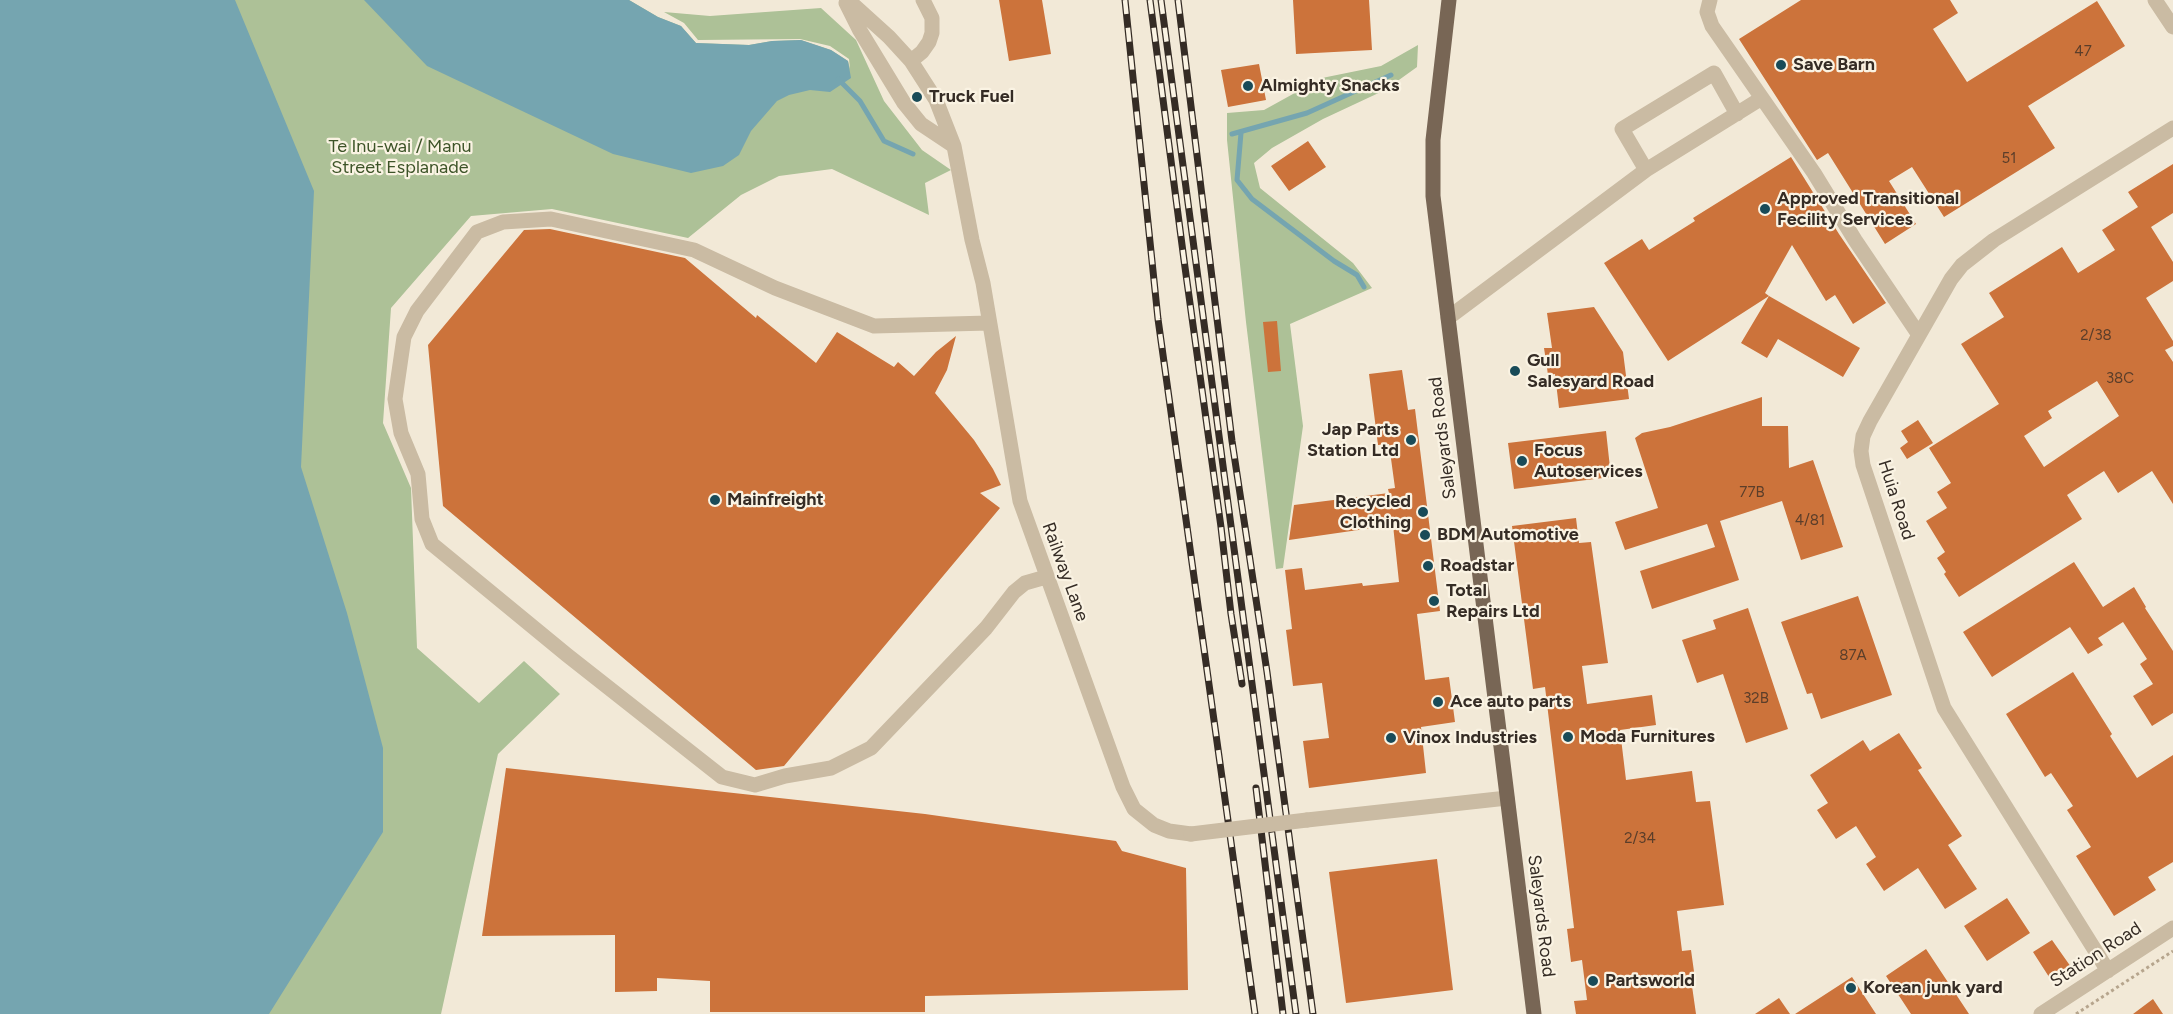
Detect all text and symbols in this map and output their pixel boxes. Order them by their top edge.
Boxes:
house number: 47 [2074,43,2092,61]
place label: Save Barn [1793,54,1875,76]
marker: Save Barn [1774,58,1788,72]
place label: Almighty Snacks [1260,75,1399,97]
marker: Almighty Snacks [1241,79,1255,93]
place label: Truck Fuel [929,86,1014,108]
marker: Truck Fuel [910,90,924,104]
park label: Te Inu-wai / Manu Street Esplanade [328,136,472,178]
house number: 51 [2002,150,2016,168]
place label: Approved Transitional Fecility Services [1777,188,1959,230]
marker: Approved Transitional Fecility Services [1758,202,1772,216]
house number: 2/38 [2080,327,2112,345]
place label: Gull Salesyard Road [1527,350,1654,392]
marker: Gull Salesyard Road [1508,364,1522,378]
house number: 38C [2106,370,2134,388]
street label: Saleyards Road [1425,376,1461,500]
place label: Jap Parts Station Ltd [1307,419,1399,462]
marker: Jap Parts Station Ltd [1404,433,1418,447]
place label: Focus Autoservices [1534,440,1643,482]
marker: Focus Autoservices [1515,454,1529,468]
street label: Huia Road [1873,457,1919,543]
house number: 77B [1739,484,1765,502]
place label: Mainfreight [727,489,824,511]
place label: Recycled Clothing [1335,491,1411,534]
marker: Mainfreight [708,493,722,507]
marker: Recycled Clothing [1416,505,1430,519]
house number: 4/81 [1795,512,1825,530]
street label: Railway Lane [1037,520,1093,624]
place label: BDM Automotive [1437,524,1579,546]
marker: BDM Automotive [1418,528,1432,542]
place label: Roadstar [1440,555,1514,577]
marker: Roadstar [1421,559,1435,573]
place label: Total Repairs Ltd [1446,580,1540,622]
marker: Total Repairs Ltd [1427,594,1441,608]
house number: 87A [1839,647,1867,665]
house number: 32B [1743,690,1769,708]
place label: Ace auto parts [1450,691,1571,713]
marker: Ace auto parts [1431,695,1445,709]
place label: Moda Furnitures [1580,726,1715,748]
place label: Vinox Industries [1403,727,1537,749]
marker: Moda Furnitures [1561,730,1575,744]
marker: Vinox Industries [1384,731,1398,745]
house number: 2/34 [1624,830,1656,848]
street label: Saleyards Road [1523,854,1559,978]
street label: Station Road [2046,918,2146,992]
place label: Partsworld [1605,970,1695,992]
marker: Partsworld [1586,974,1600,988]
place label: Korean junk yard [1863,977,2003,999]
marker: Korean junk yard [1844,981,1858,995]

